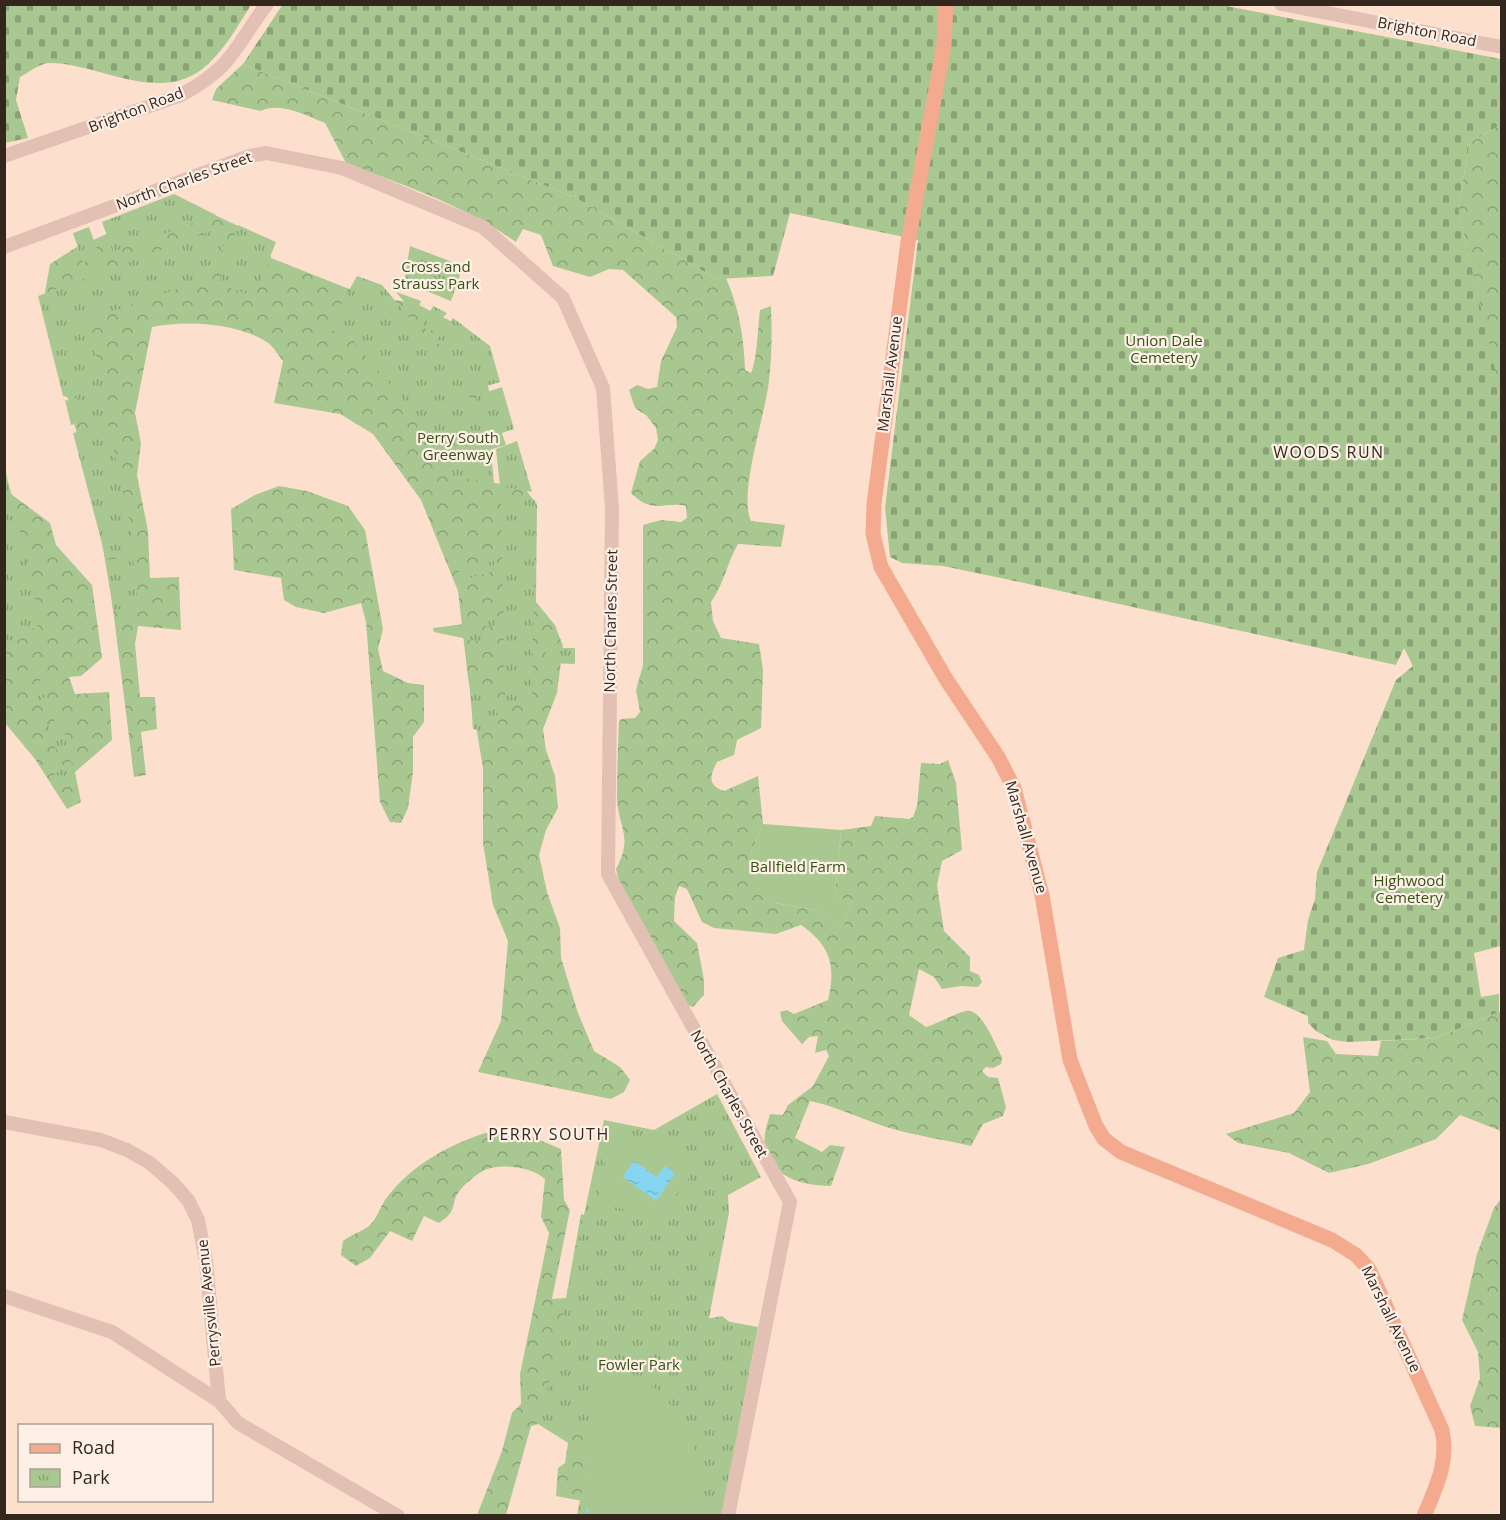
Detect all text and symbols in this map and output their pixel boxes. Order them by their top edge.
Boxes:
street label: Brighton Road [1376,12,1478,50]
street label: Brighton Road [85,82,186,136]
street label: North Charles Street [113,146,254,214]
park label: Cross and Strauss Park [393,256,480,293]
street label: Marshall Avenue [872,315,906,433]
park label: Union Dale Cemetery [1125,330,1203,367]
park label: Perry South Greenway [417,427,499,464]
district label: WOODS RUN [1273,441,1385,463]
street label: North Charles Street [599,549,621,693]
street label: Marshall Avenue [1001,778,1053,895]
park label: Ballfield Farm [750,856,846,876]
park label: Highwood Cemetery [1373,870,1445,907]
street label: North Charles Street [686,1026,773,1161]
district label: PERRY SOUTH [488,1123,610,1145]
street label: Perrysville Avenue [191,1239,225,1368]
street label: Marshall Avenue [1357,1262,1426,1375]
park label: Fowler Park [598,1354,680,1374]
legend [18,1424,213,1502]
text: Road [72,1435,115,1459]
text: Park [72,1465,110,1489]

